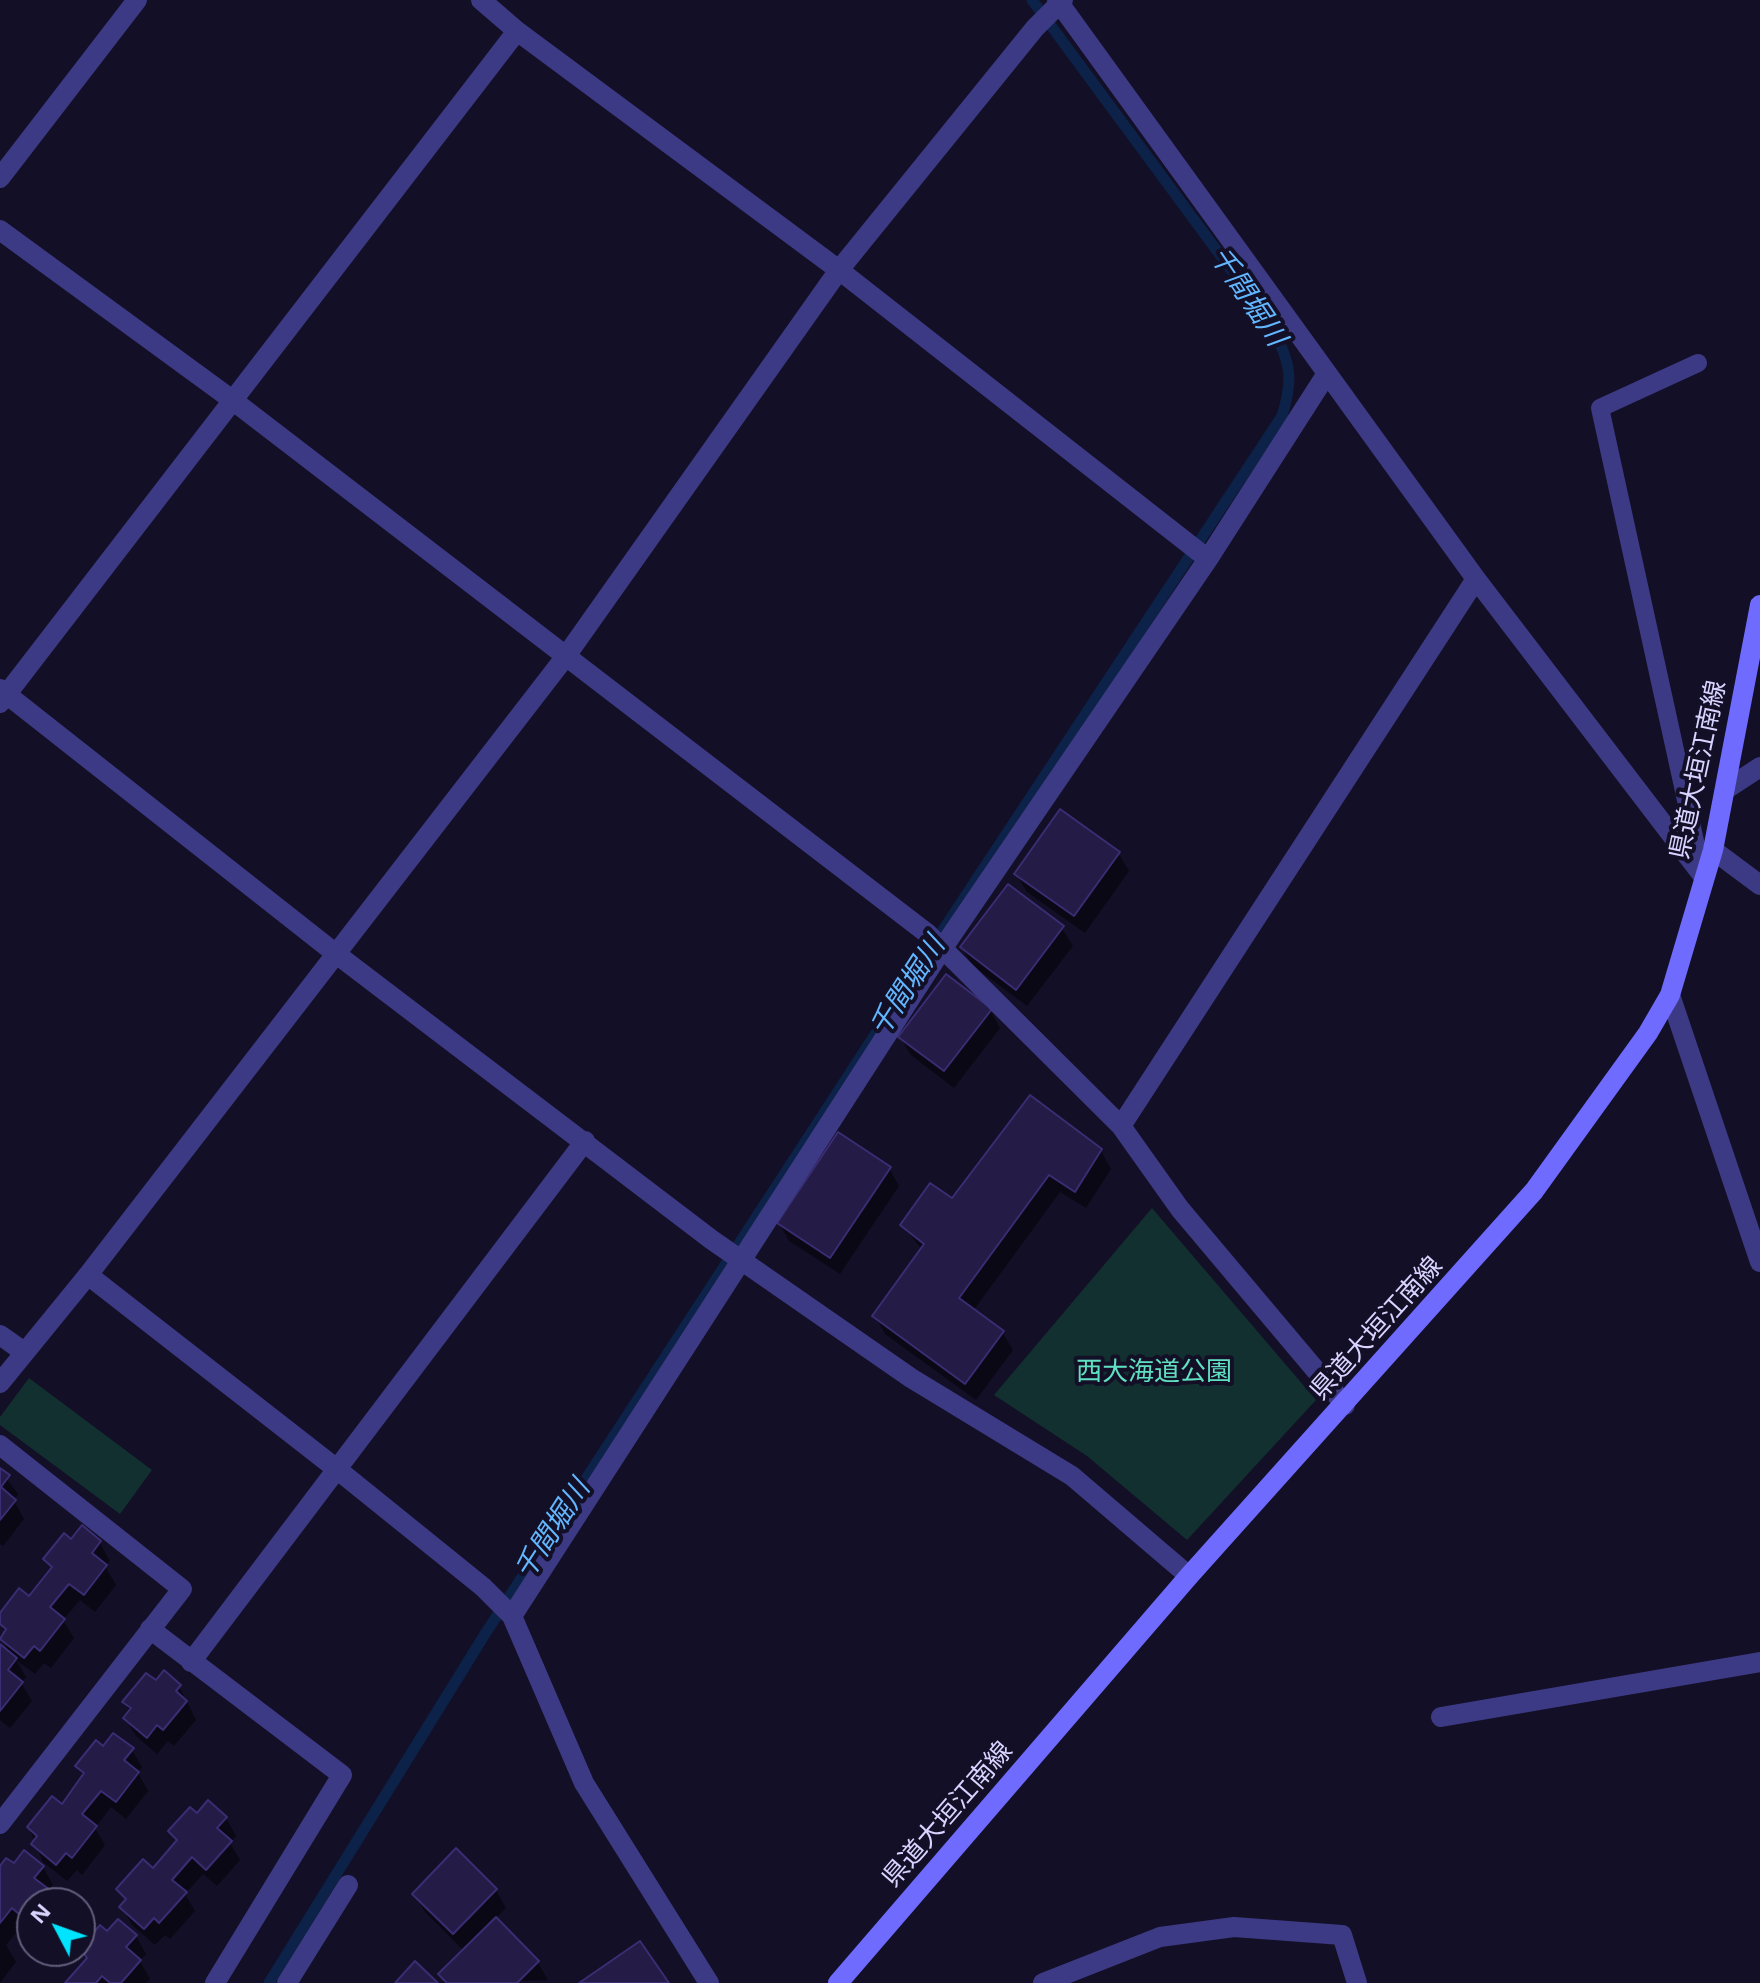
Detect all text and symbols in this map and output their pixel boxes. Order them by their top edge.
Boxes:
water label: 千間堀川 [1202,241,1292,353]
street label: 県道大垣江南線 [1665,678,1733,862]
water label: 千間堀川 [863,931,953,1043]
street label: 県道大垣江南線 [1305,1251,1449,1407]
park label: 西大海道公園 [1076,1357,1232,1389]
water label: 千間堀川 [508,1474,598,1586]
street label: 県道大垣江南線 [877,1736,1019,1894]
north arrow [16,1887,96,1967]
text: N [22,1896,57,1929]

